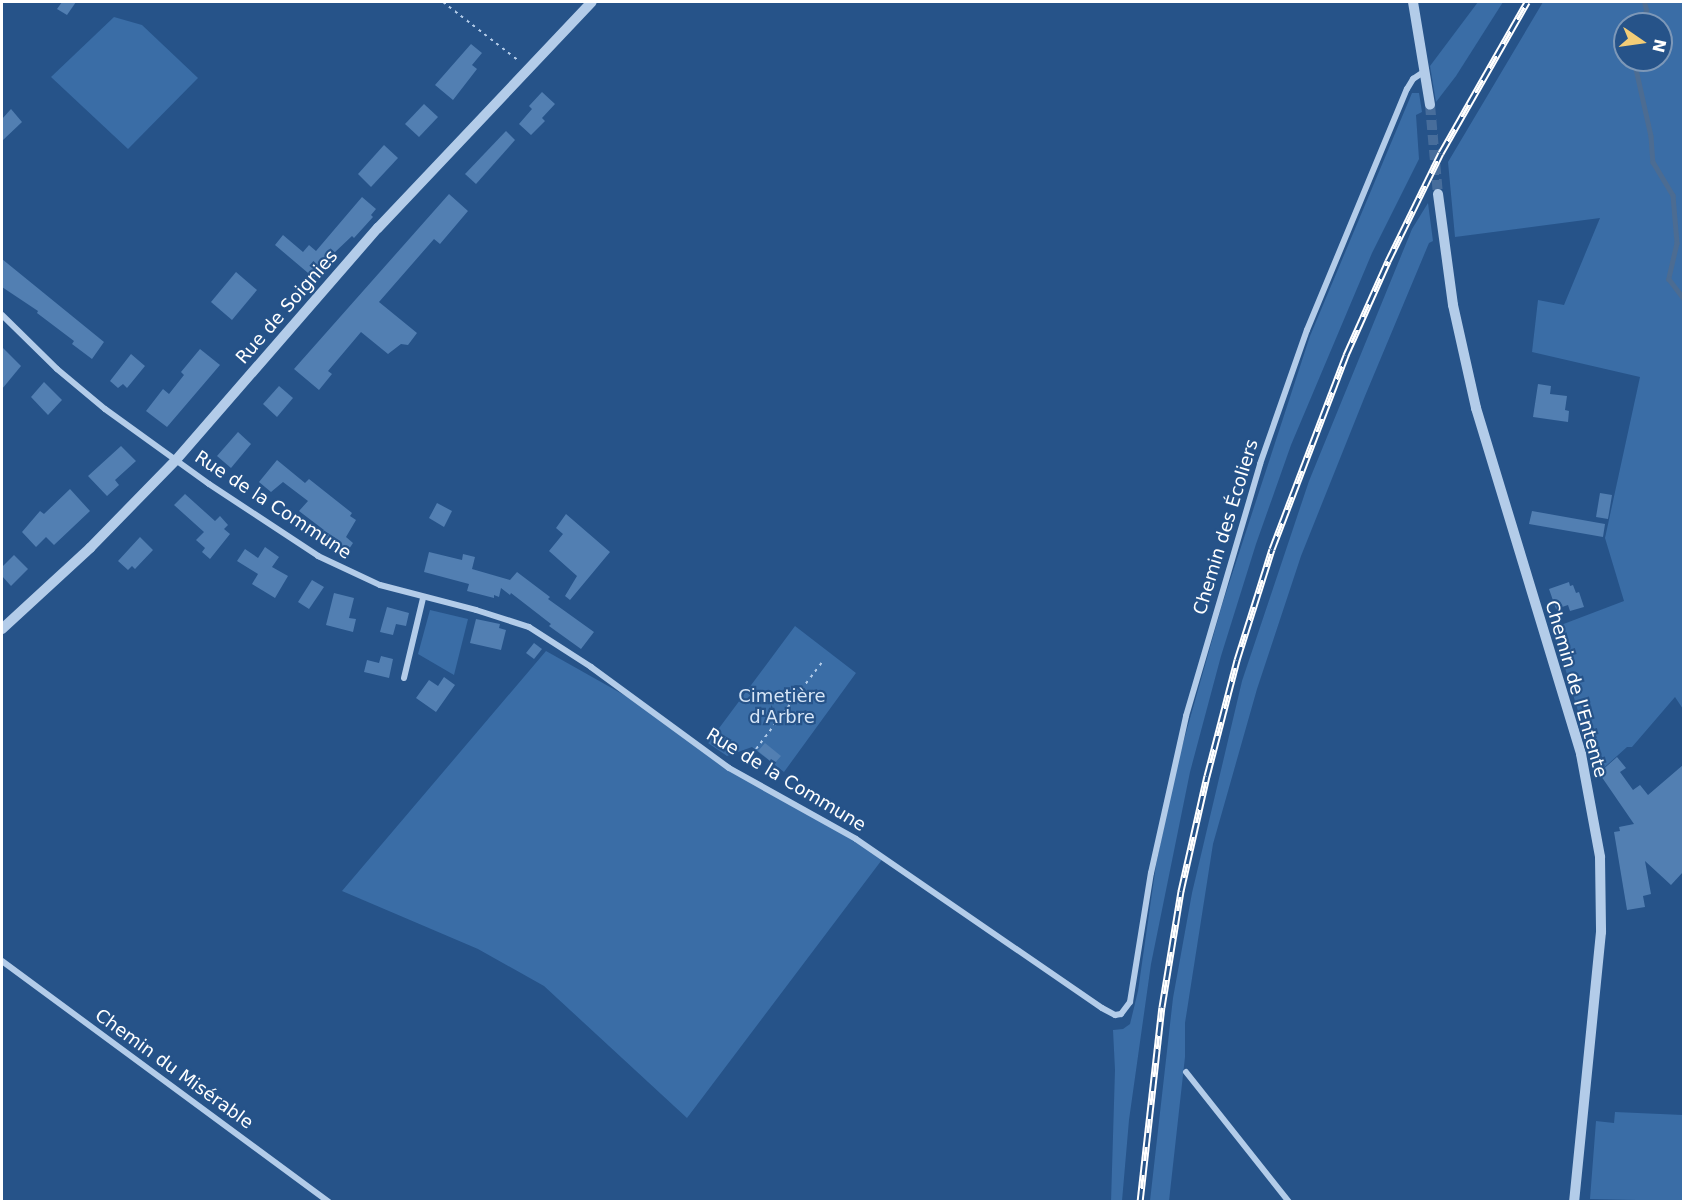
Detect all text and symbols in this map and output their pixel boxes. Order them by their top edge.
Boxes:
north arrow [1613,12,1673,72]
text: N [1648,37,1670,54]
street label: Rue de Soignies [232,246,342,368]
street label: Chemin des Écoliers [1189,437,1263,617]
street label: Rue de la Commune [191,446,355,564]
street label: Chemin de l'Entente [1540,598,1612,780]
park label: Cimetière d'Arbre [738,686,826,728]
street label: Rue de la Commune [702,724,870,836]
street label: Chemin du Misérable [91,1004,257,1134]

